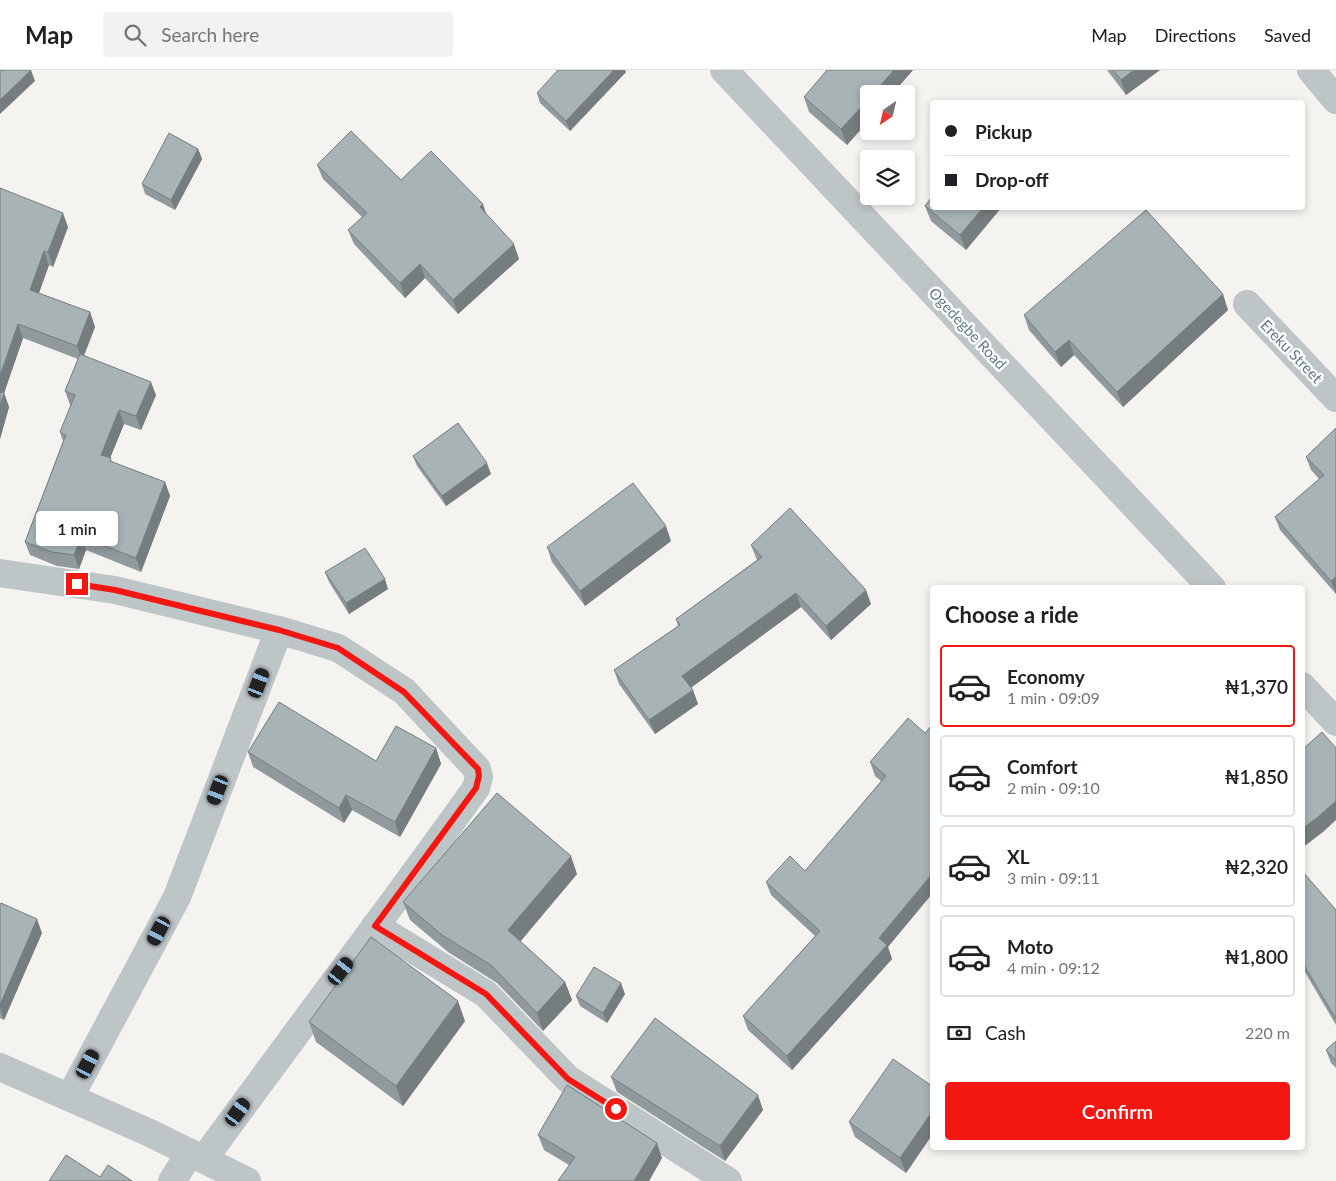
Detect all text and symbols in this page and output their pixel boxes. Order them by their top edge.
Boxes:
search box [103,12,453,57]
text: Map [25,20,73,49]
icon: search [121,21,149,49]
text: Search here [161,23,259,46]
text: Map [1091,24,1127,46]
text: Directions [1155,24,1236,46]
text: Saved [1264,24,1311,46]
north arrow [860,85,915,140]
map controls [860,85,915,205]
text: Pickup [975,120,1032,143]
button: layers [860,150,915,205]
text: Drop-off [975,168,1049,191]
street label: Ogedegbe Road [926,283,1010,373]
street label: Ereku Street [1257,316,1327,387]
callout: 1 min [36,512,118,546]
text: 1 min [57,519,97,538]
route end [66,573,88,595]
text: Choose a ride [945,601,1079,628]
icon: car [947,664,992,709]
text: Economy [1007,665,1085,688]
car [246,666,271,700]
text: ₦1,370 [1224,675,1288,698]
text: 1 min · 09:09 [1007,688,1100,707]
icon: car [947,754,992,799]
text: Comfort [1007,755,1078,778]
text: ₦1,850 [1224,765,1288,788]
car [205,773,230,807]
text: 2 min · 09:10 [1007,778,1100,797]
icon: car [947,844,992,889]
text: XL [1007,845,1030,868]
text: ₦2,320 [1224,855,1288,878]
text: 3 min · 09:11 [1007,868,1100,887]
car [145,914,172,948]
icon: car [947,934,992,979]
text: Moto [1007,935,1053,958]
text: ₦1,800 [1224,945,1288,968]
car [325,955,356,987]
text: 4 min · 09:12 [1007,958,1100,977]
icon: cash [945,1019,973,1047]
text: Cash [985,1021,1026,1044]
text: 220 m [1245,1023,1290,1042]
car [74,1047,101,1081]
button: Confirm [945,1082,1290,1140]
car [223,1095,252,1129]
route start [605,1098,627,1120]

